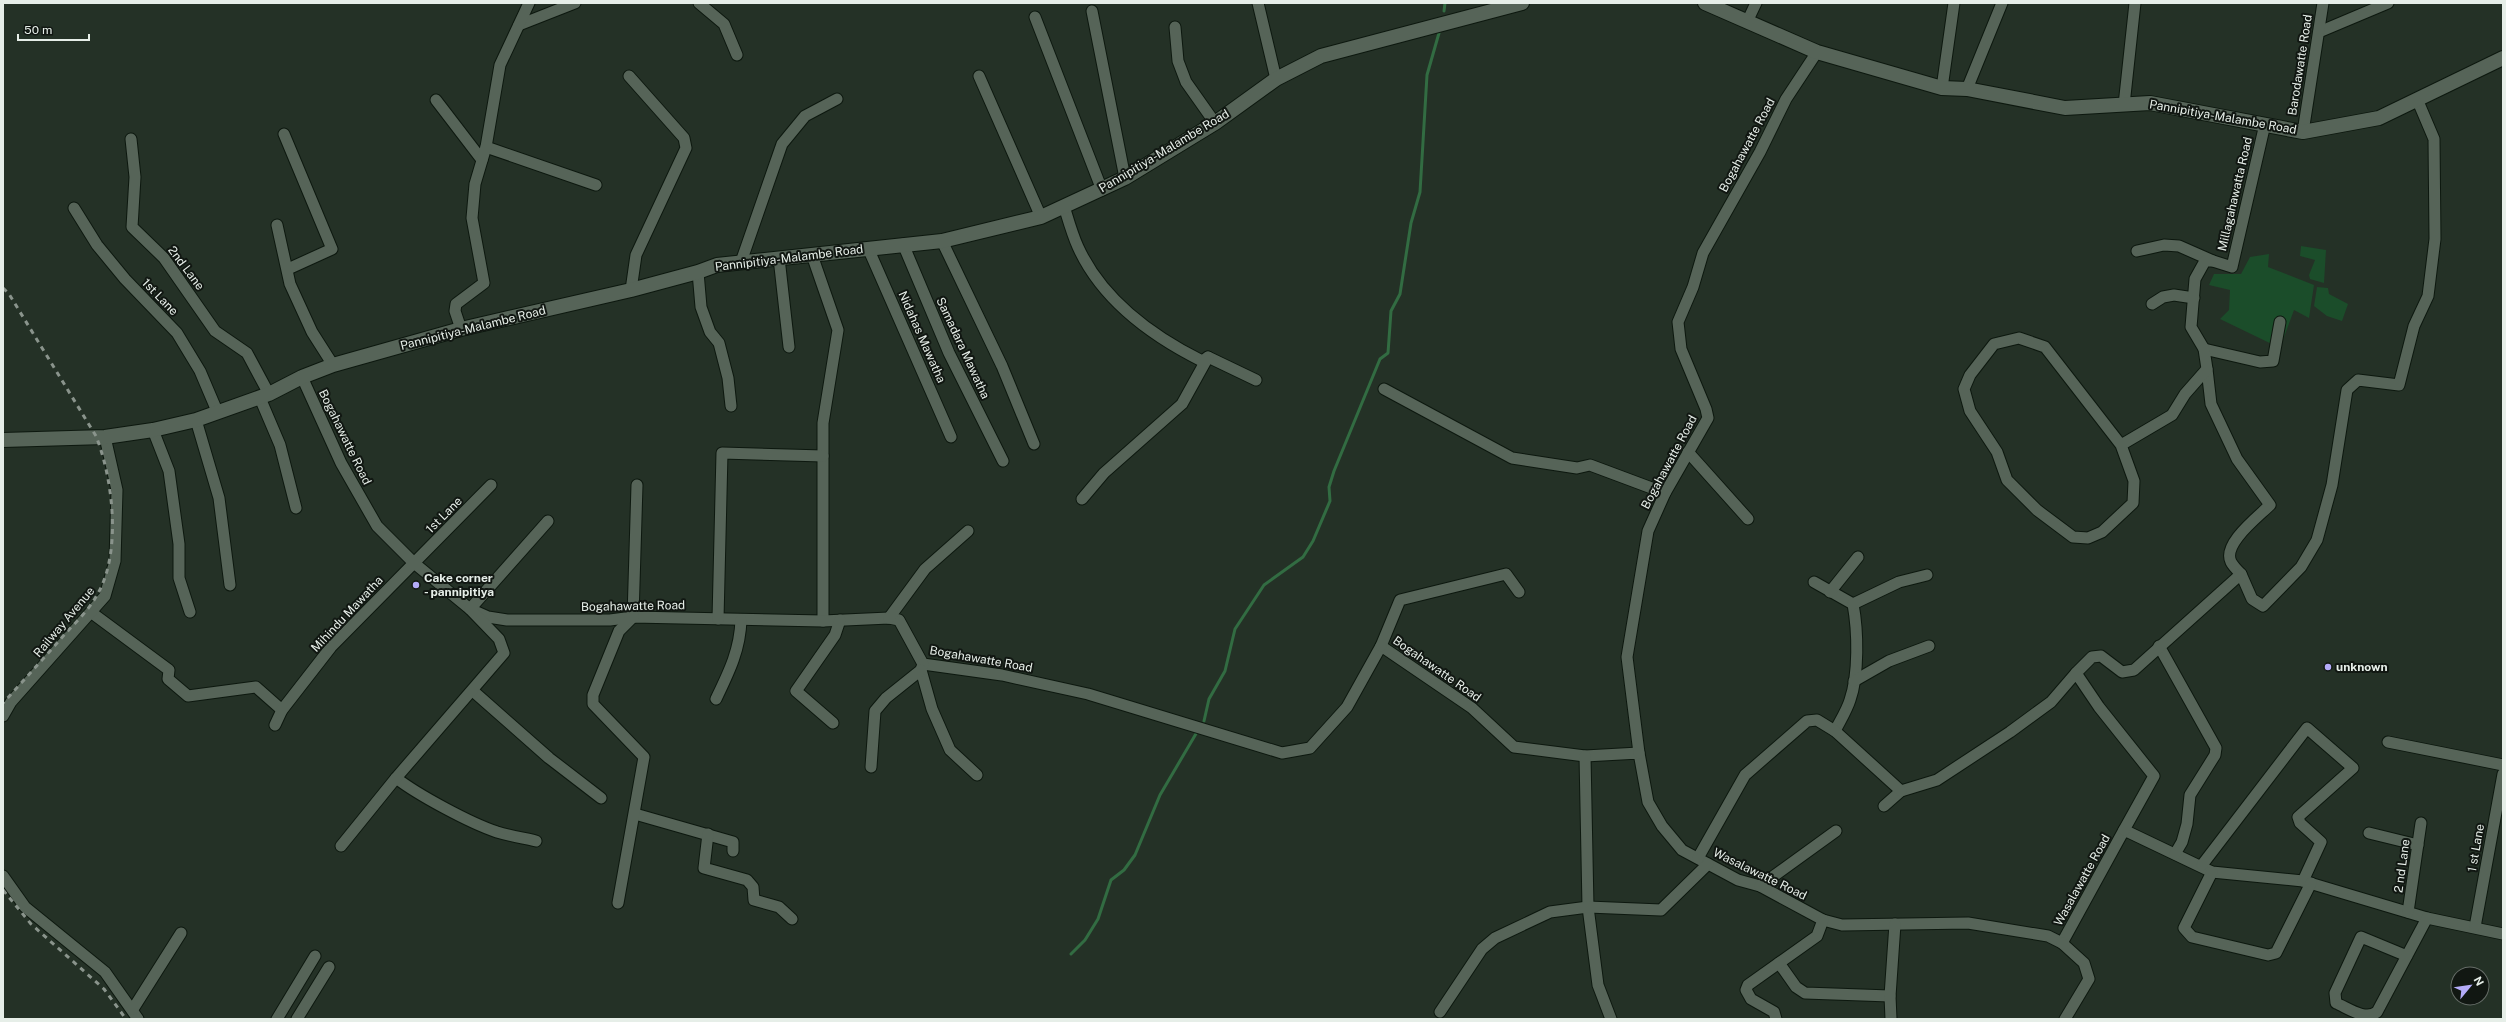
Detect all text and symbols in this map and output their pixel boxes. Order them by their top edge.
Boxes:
street label: Barodawatte Road [2285,14,2315,116]
scale bar [18,16,89,42]
text: 50 m [24,23,52,37]
street label: Bogahawatte Road [1716,96,1778,194]
street label: Pannipitiya-Malambe Road [2148,97,2298,137]
street label: Pannipitiya-Malambe Road [1096,107,1232,195]
street label: Millagahawatta Road [2215,135,2255,253]
street label: Pannipitiya-Malambe Road [714,242,864,274]
street label: 2nd Lane [165,243,207,293]
street label: 1st Lane [139,276,181,318]
street label: Nidahas Mawatha [895,289,949,385]
street label: Samadara Mawatha [933,295,993,401]
street label: Pannipitiya-Malambe Road [399,303,547,353]
street label: Bogahawatte Road [316,387,374,487]
street label: Bogahawatte Road [1638,413,1700,511]
street label: 1st Lane [423,494,465,536]
place label: Cake corner - pannipitiya [424,571,494,599]
street label: Mihindu Mawatha [308,573,386,655]
marker: Cake corner - pannipitiya [411,580,421,590]
street label: Railway Avenue [31,584,98,660]
street label: Bogahawatte Road [581,598,685,614]
street label: Bogahawatte Road [1390,633,1484,705]
street label: Bogahawatte Road [928,643,1034,675]
place label: unknown [2336,660,2388,674]
marker: unknown [2323,662,2333,672]
street label: 1 st Lane [2465,823,2487,873]
street label: Wasalawatte Road [2051,832,2113,928]
street label: 2 nd Lane [2391,838,2413,894]
street label: Wasalawatte Road [1711,845,1809,903]
north arrow [2450,966,2490,1006]
text: N [2471,974,2486,988]

